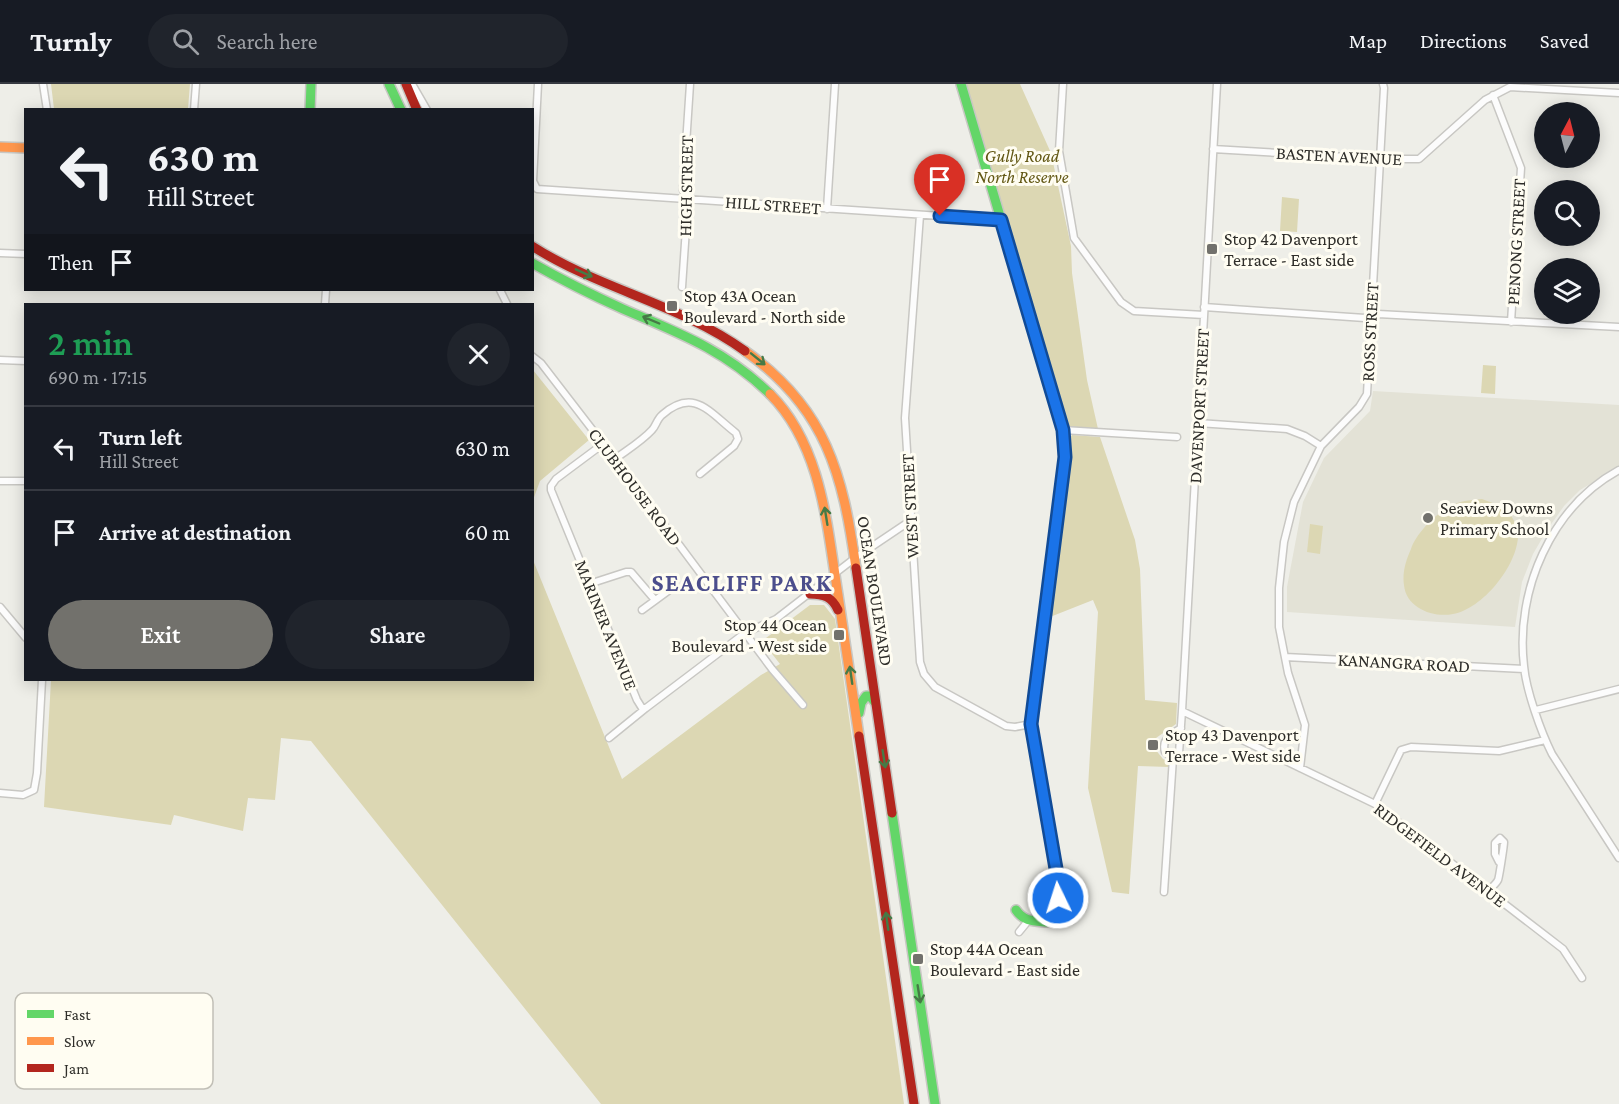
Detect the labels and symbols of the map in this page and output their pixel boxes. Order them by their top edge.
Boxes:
north arrow [1534,102,1600,168]
street label: HIGH STREET [675,135,697,237]
street label: BASTEN AVENUE [1275,143,1403,169]
park label: Gully Road North Reserve [976,146,1069,187]
pin [914,154,965,216]
street label: PENONG STREET [1503,178,1529,306]
street label: HILL STREET [724,192,822,218]
place label: Stop 42 Davenport Terrace - East side [1224,229,1359,270]
marker: Stop 42 Davenport Terrace - East side [1205,242,1219,256]
one-way arrow [575,269,593,280]
street label: ROSS STREET [1357,282,1383,382]
place label: Stop 43A Ocean Boulevard - North side [684,286,846,327]
marker: Stop 43A Ocean Boulevard - North side [665,299,679,313]
one-way arrow [643,314,661,325]
street label: DAVENPORT STREET [1185,328,1213,484]
one-way arrow [750,353,766,366]
street label: CLUBHOUSE ROAD [584,424,686,550]
street label: WEST STREET [897,453,923,559]
place label: Seaview Downs Primary School [1440,498,1553,539]
one-way arrow [821,507,832,527]
marker: Seaview Downs Primary School [1421,511,1435,525]
street label: OCEAN BOULEVARD [853,515,897,667]
street label: MARINER AVENUE [571,557,641,693]
district label: SEACLIFF PARK [651,569,833,596]
place label: Stop 44 Ocean Boulevard - West side [672,615,827,656]
marker: Stop 44 Ocean Boulevard - West side [832,628,846,642]
street label: KANANGRA ROAD [1337,650,1471,676]
one-way arrow [845,666,856,686]
place label: Stop 43 Davenport Terrace - West side [1165,725,1301,766]
marker: Stop 43 Davenport Terrace - West side [1146,738,1160,752]
one-way arrow [878,749,889,769]
street label: RIDGEFIELD AVENUE [1370,799,1510,911]
position arrow [1026,866,1090,930]
one-way arrow [882,912,893,932]
place label: Stop 44A Ocean Boulevard - East side [930,939,1080,980]
marker: Stop 44A Ocean Boulevard - East side [911,952,925,966]
one-way arrow [913,983,924,1003]
legend [15,993,213,1089]
text: Fast [64,1006,91,1023]
text: Slow [64,1033,96,1050]
text: Jam [62,1060,89,1078]

